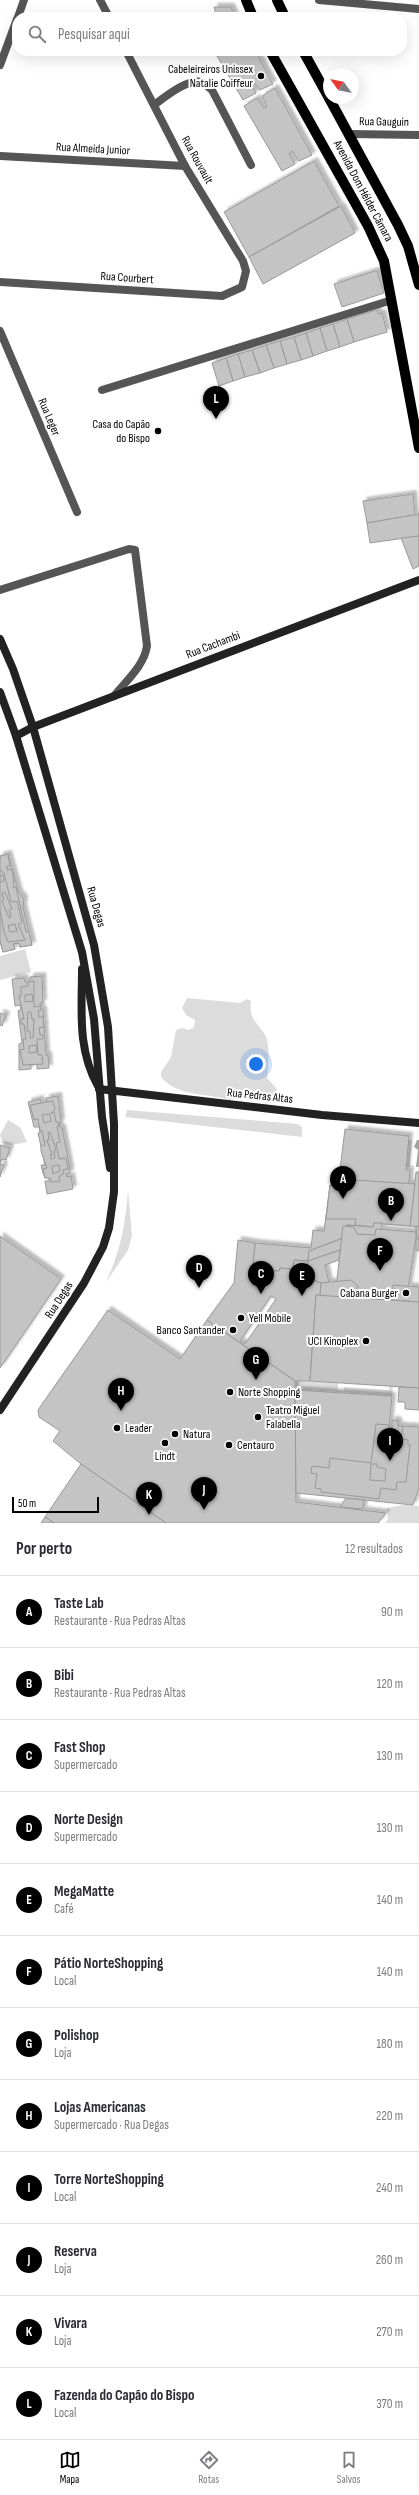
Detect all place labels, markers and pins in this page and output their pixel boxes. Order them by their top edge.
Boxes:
place label: Cabeleireiros Unissex Natalie Coiffeur [168,62,254,91]
marker: Cabeleireiros Unissex Natalie Coiffeur [256,71,266,81]
pin: L [203,386,229,419]
place label: Casa do Capão do Bispo [92,417,150,446]
marker: Casa do Capão do Bispo [153,426,163,436]
pin: A [330,1166,356,1199]
pin: B [378,1188,404,1221]
pin: F [367,1238,393,1271]
pin: D [186,1255,212,1288]
pin: C [248,1261,274,1294]
pin: E [289,1263,315,1296]
place label: Cabana Burger [340,1286,399,1301]
marker: Cabana Burger [401,1288,411,1298]
place label: Yell Mobile [249,1311,291,1326]
marker: Yell Mobile [236,1313,246,1323]
place label: Banco Santander [157,1323,226,1338]
marker: Banco Santander [228,1325,238,1335]
place label: UCI Kinoplex [308,1334,358,1349]
marker: UCI Kinoplex [361,1336,371,1346]
pin: G [243,1347,269,1380]
pin: H [108,1378,134,1411]
place label: Norte Shopping [238,1385,301,1400]
marker: Norte Shopping [225,1387,235,1397]
place label: Teatro Miguel Falabella [266,1403,320,1432]
marker: Teatro Miguel Falabella [253,1412,263,1422]
place label: Leader [125,1421,153,1436]
marker: Leader [112,1423,122,1433]
place label: Natura [183,1427,211,1442]
pin: I [377,1428,403,1461]
marker: Natura [170,1429,180,1439]
marker: Lindt [160,1438,170,1448]
place label: Centauro [237,1438,274,1453]
marker: Centauro [224,1440,234,1450]
place label: Lindt [155,1449,176,1464]
pin: J [191,1477,217,1510]
pin: K [136,1482,162,1515]

